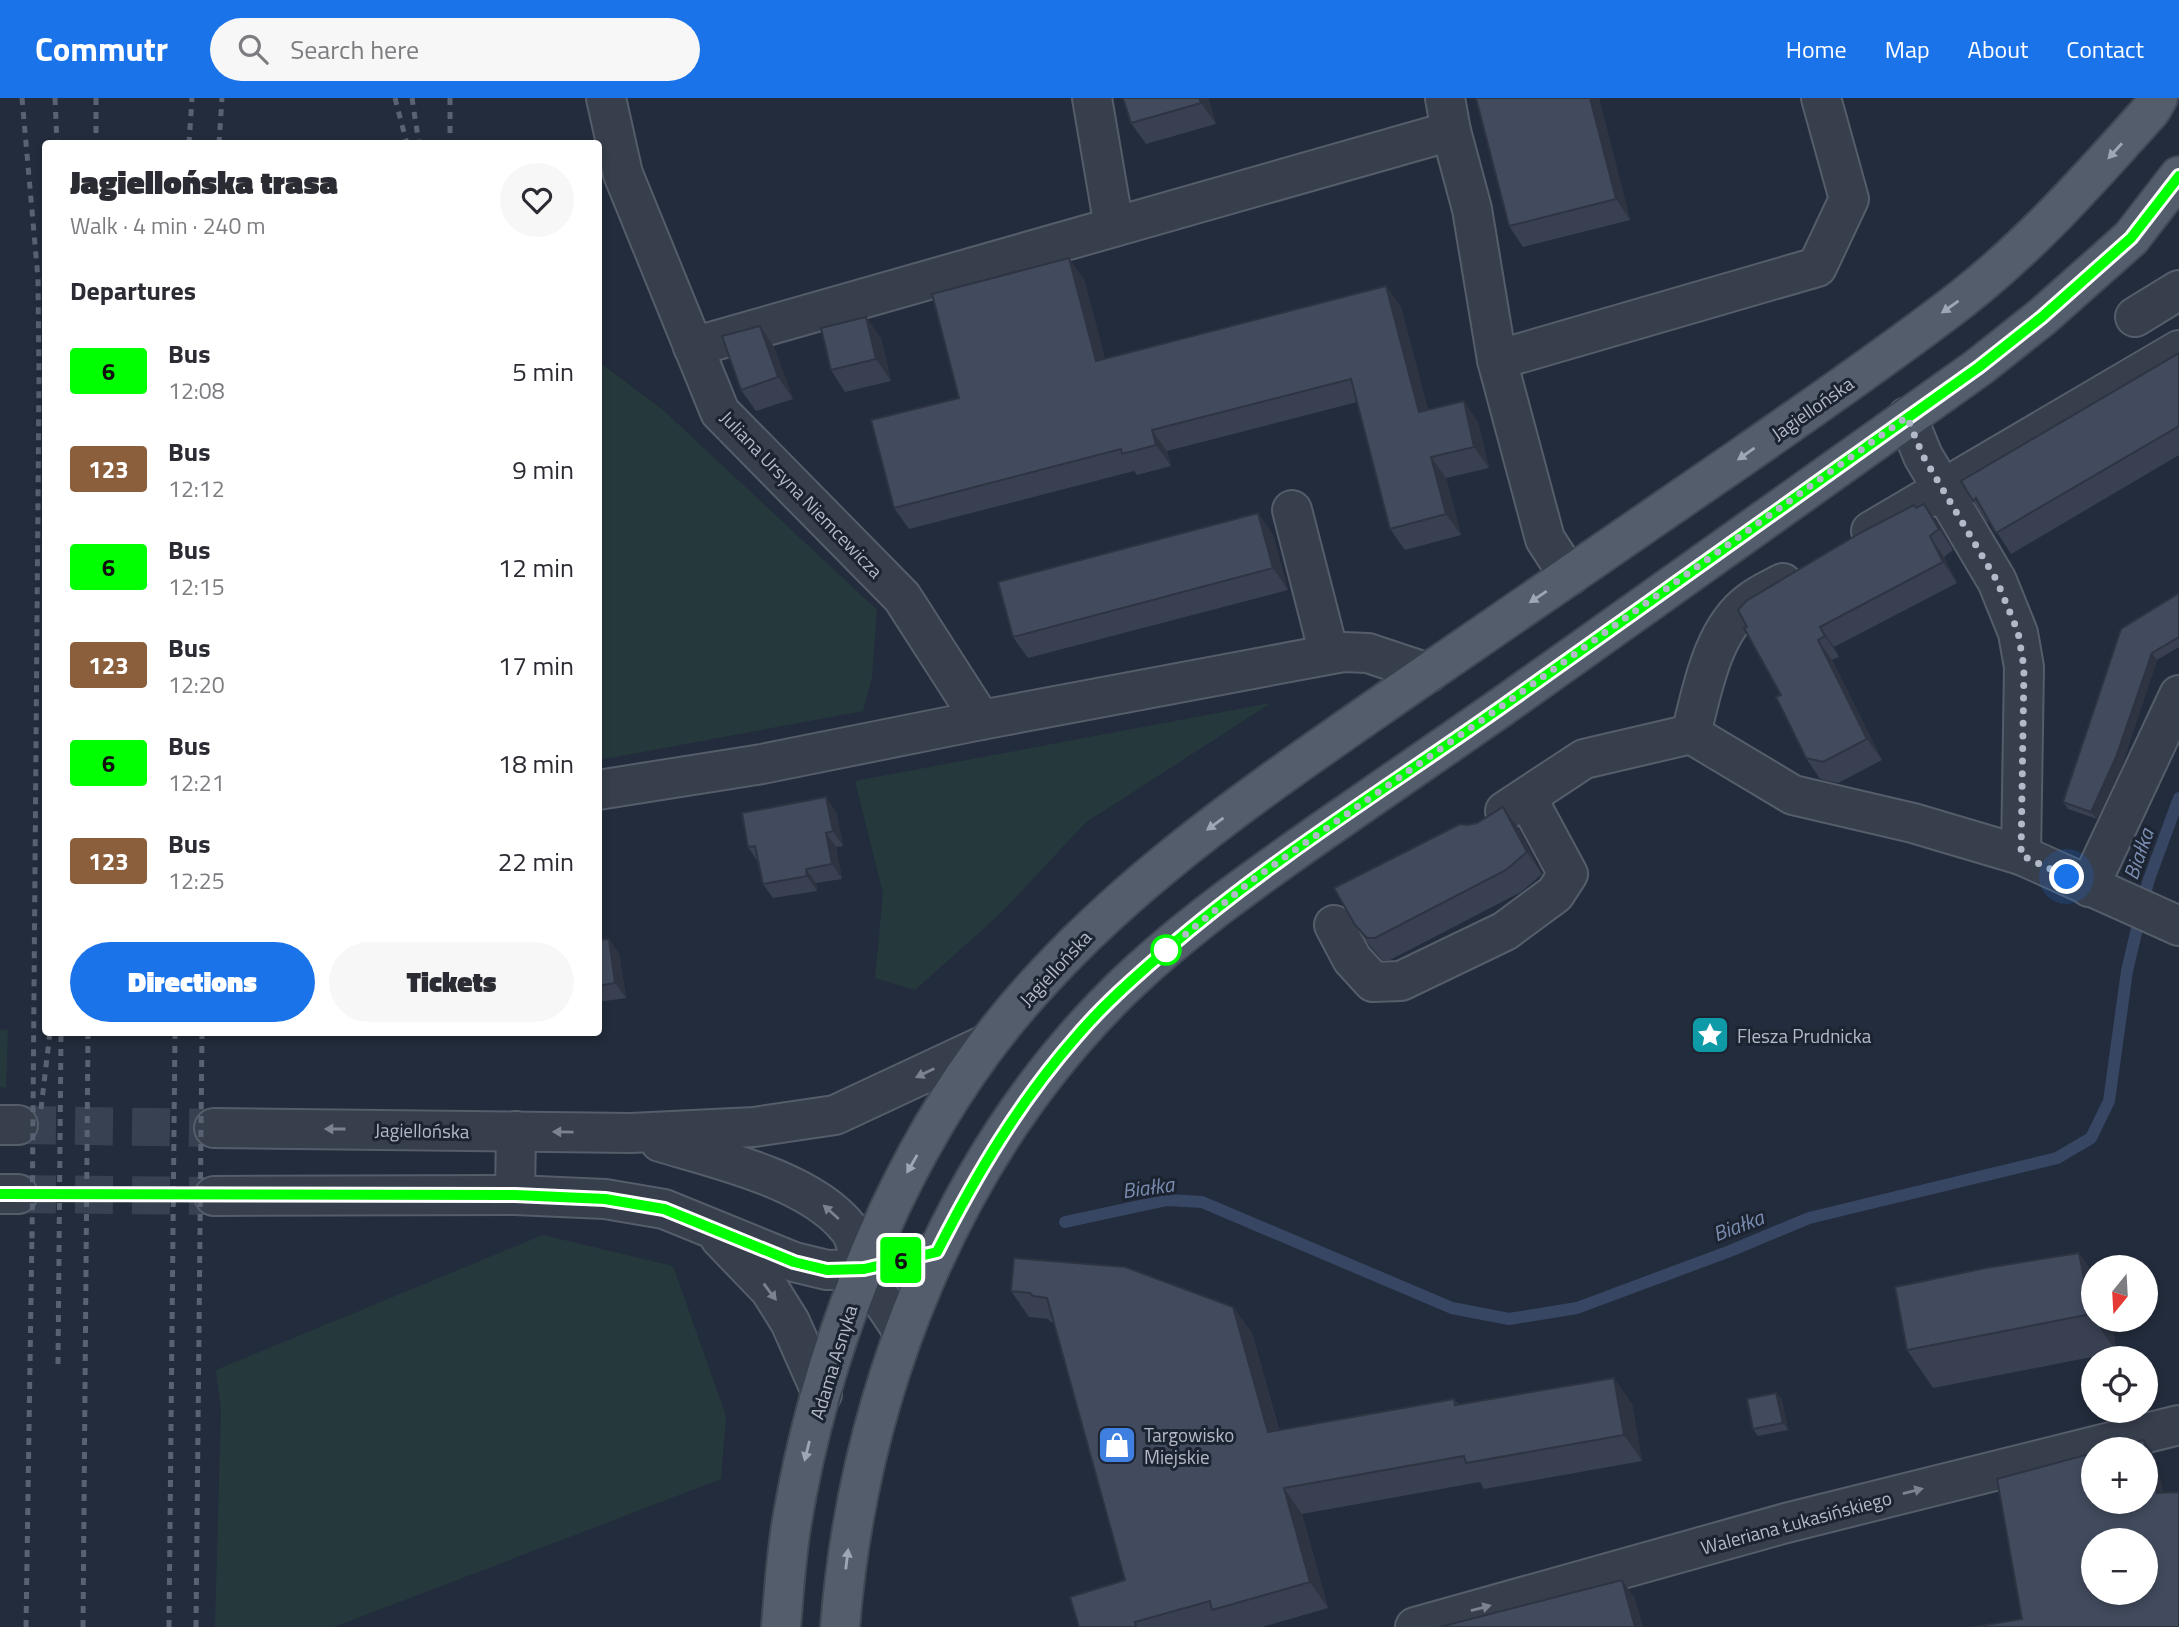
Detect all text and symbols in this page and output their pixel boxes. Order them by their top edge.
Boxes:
search box [210,18,700,81]
text: Commutr [35,24,168,74]
icon: search [234,30,272,68]
text: Search here [290,30,419,69]
text: Home [1786,31,1847,67]
text: Map [1885,31,1930,67]
text: About [1968,31,2028,67]
text: Contact [2066,31,2144,67]
one-way arrow [2107,142,2123,159]
text: Jagiellońska trasa [70,157,338,207]
button: heart [500,163,574,237]
text: Walk · 4 min · 240 m [70,208,266,243]
text: Departures [70,271,196,310]
one-way arrow [1941,300,1959,314]
text: Bus [168,334,210,373]
text: 5 min [512,352,574,391]
text: 6 [102,353,115,389]
street label: Jagiellońska [1765,369,1860,447]
text: 12:08 [168,373,225,408]
street label: Juliana Ursyna Niemcewicza [714,404,890,585]
text: Bus [168,432,210,471]
one-way arrow [1737,447,1755,461]
text: 9 min [512,450,574,489]
text: 123 [88,451,129,487]
text: 12:12 [168,471,225,506]
text: Bus [168,530,210,569]
text: 12 min [498,548,574,587]
text: 6 [102,549,115,585]
text: 12:15 [168,569,225,604]
one-way arrow [1528,591,1548,604]
text: Bus [168,628,210,667]
text: 17 min [498,646,574,685]
text: 123 [88,647,129,683]
text: 12:20 [168,667,225,702]
text: Bus [168,726,210,765]
text: 18 min [498,744,574,783]
text: 6 [102,745,115,781]
text: 12:21 [168,765,225,800]
one-way arrow [1206,817,1224,832]
water label: Białka [2114,823,2162,884]
text: Bus [168,824,210,863]
text: 22 min [498,842,574,881]
text: 123 [88,843,129,879]
your location [2049,859,2084,894]
text: 12:25 [168,863,225,898]
street label: Jagiellońska [1012,923,1098,1013]
unlabelled marker [1151,935,1181,965]
button: Directions [70,942,315,1022]
button: Tickets [329,942,574,1022]
place icon: Flesza Prudnicka [1689,1014,1731,1056]
place label: Flesza Prudnicka [1737,1021,1872,1050]
one-way arrow [915,1067,935,1078]
street label: Jagiellońska [374,1115,470,1145]
one-way arrow [324,1123,346,1135]
one-way arrow [551,1126,573,1138]
one-way arrow [906,1155,918,1174]
water label: Białka [1120,1167,1178,1206]
water label: Białka [1708,1200,1769,1249]
one-way arrow [823,1204,840,1220]
line badge: 6 [878,1237,924,1283]
text: 6 [894,1242,908,1278]
north arrow [2081,1255,2158,1332]
map controls [2081,1255,2158,1605]
one-way arrow [762,1283,776,1301]
street label: Adama Asnyka [802,1301,864,1423]
button: locate [2081,1346,2158,1423]
place label: Targowisko Miejskie [1144,1420,1234,1471]
shop icon: Targowisko Miejskie [1096,1424,1138,1466]
button: + [2081,1437,2158,1514]
one-way arrow [801,1440,812,1462]
street label: Waleriana Łukasińskiego [1697,1483,1895,1561]
one-way arrow [1902,1485,1924,1496]
button: − [2081,1528,2158,1605]
one-way arrow [841,1548,852,1570]
one-way arrow [1470,1603,1491,1613]

